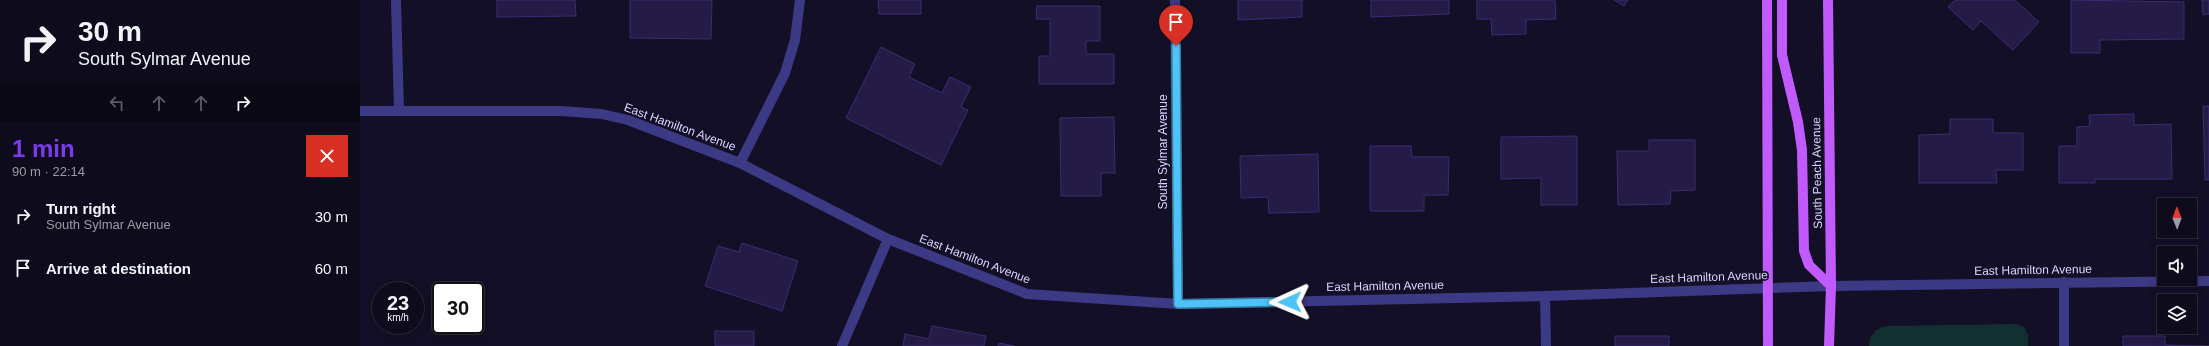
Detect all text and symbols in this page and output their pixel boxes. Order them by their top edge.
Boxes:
pin [1159,5,1193,46]
icon: arrive [1165,11,1187,33]
icon: right [12,16,64,68]
text: 30 m [78,16,142,47]
text: South Sylmar Avenue [78,49,251,69]
icon: left [106,92,128,114]
icon: ahead [148,92,170,114]
icon: ahead [190,92,212,114]
icon: right [232,92,254,114]
street label: South Sylmar Avenue [1156,94,1170,210]
street label: East Hamilton Avenue [622,100,738,154]
street label: South Peach Avenue [1809,117,1825,229]
text: 1 min [12,135,75,162]
button: close [306,135,348,177]
text: 90 m · 22:14 [12,164,85,179]
north arrow [2157,198,2197,238]
map controls [2157,198,2197,334]
text: Turn right [46,200,116,217]
icon: right [12,205,34,227]
text: 30 m [315,208,348,225]
text: South Sylmar Avenue [46,217,171,232]
street label: East Hamilton Avenue [917,231,1033,287]
button: sound [2157,246,2197,286]
icon: arrive [12,257,34,279]
text: Arrive at destination [46,260,191,277]
text: 60 m [315,260,348,277]
street label: East Hamilton Avenue [1974,262,2092,278]
street label: East Hamilton Avenue [1650,268,1768,286]
street label: East Hamilton Avenue [1326,278,1444,294]
position arrow [1269,281,1311,323]
speed limit sign: 30 [432,282,484,334]
text: 23 [387,292,409,314]
button: layers [2157,294,2197,334]
text: km/h [387,312,409,323]

